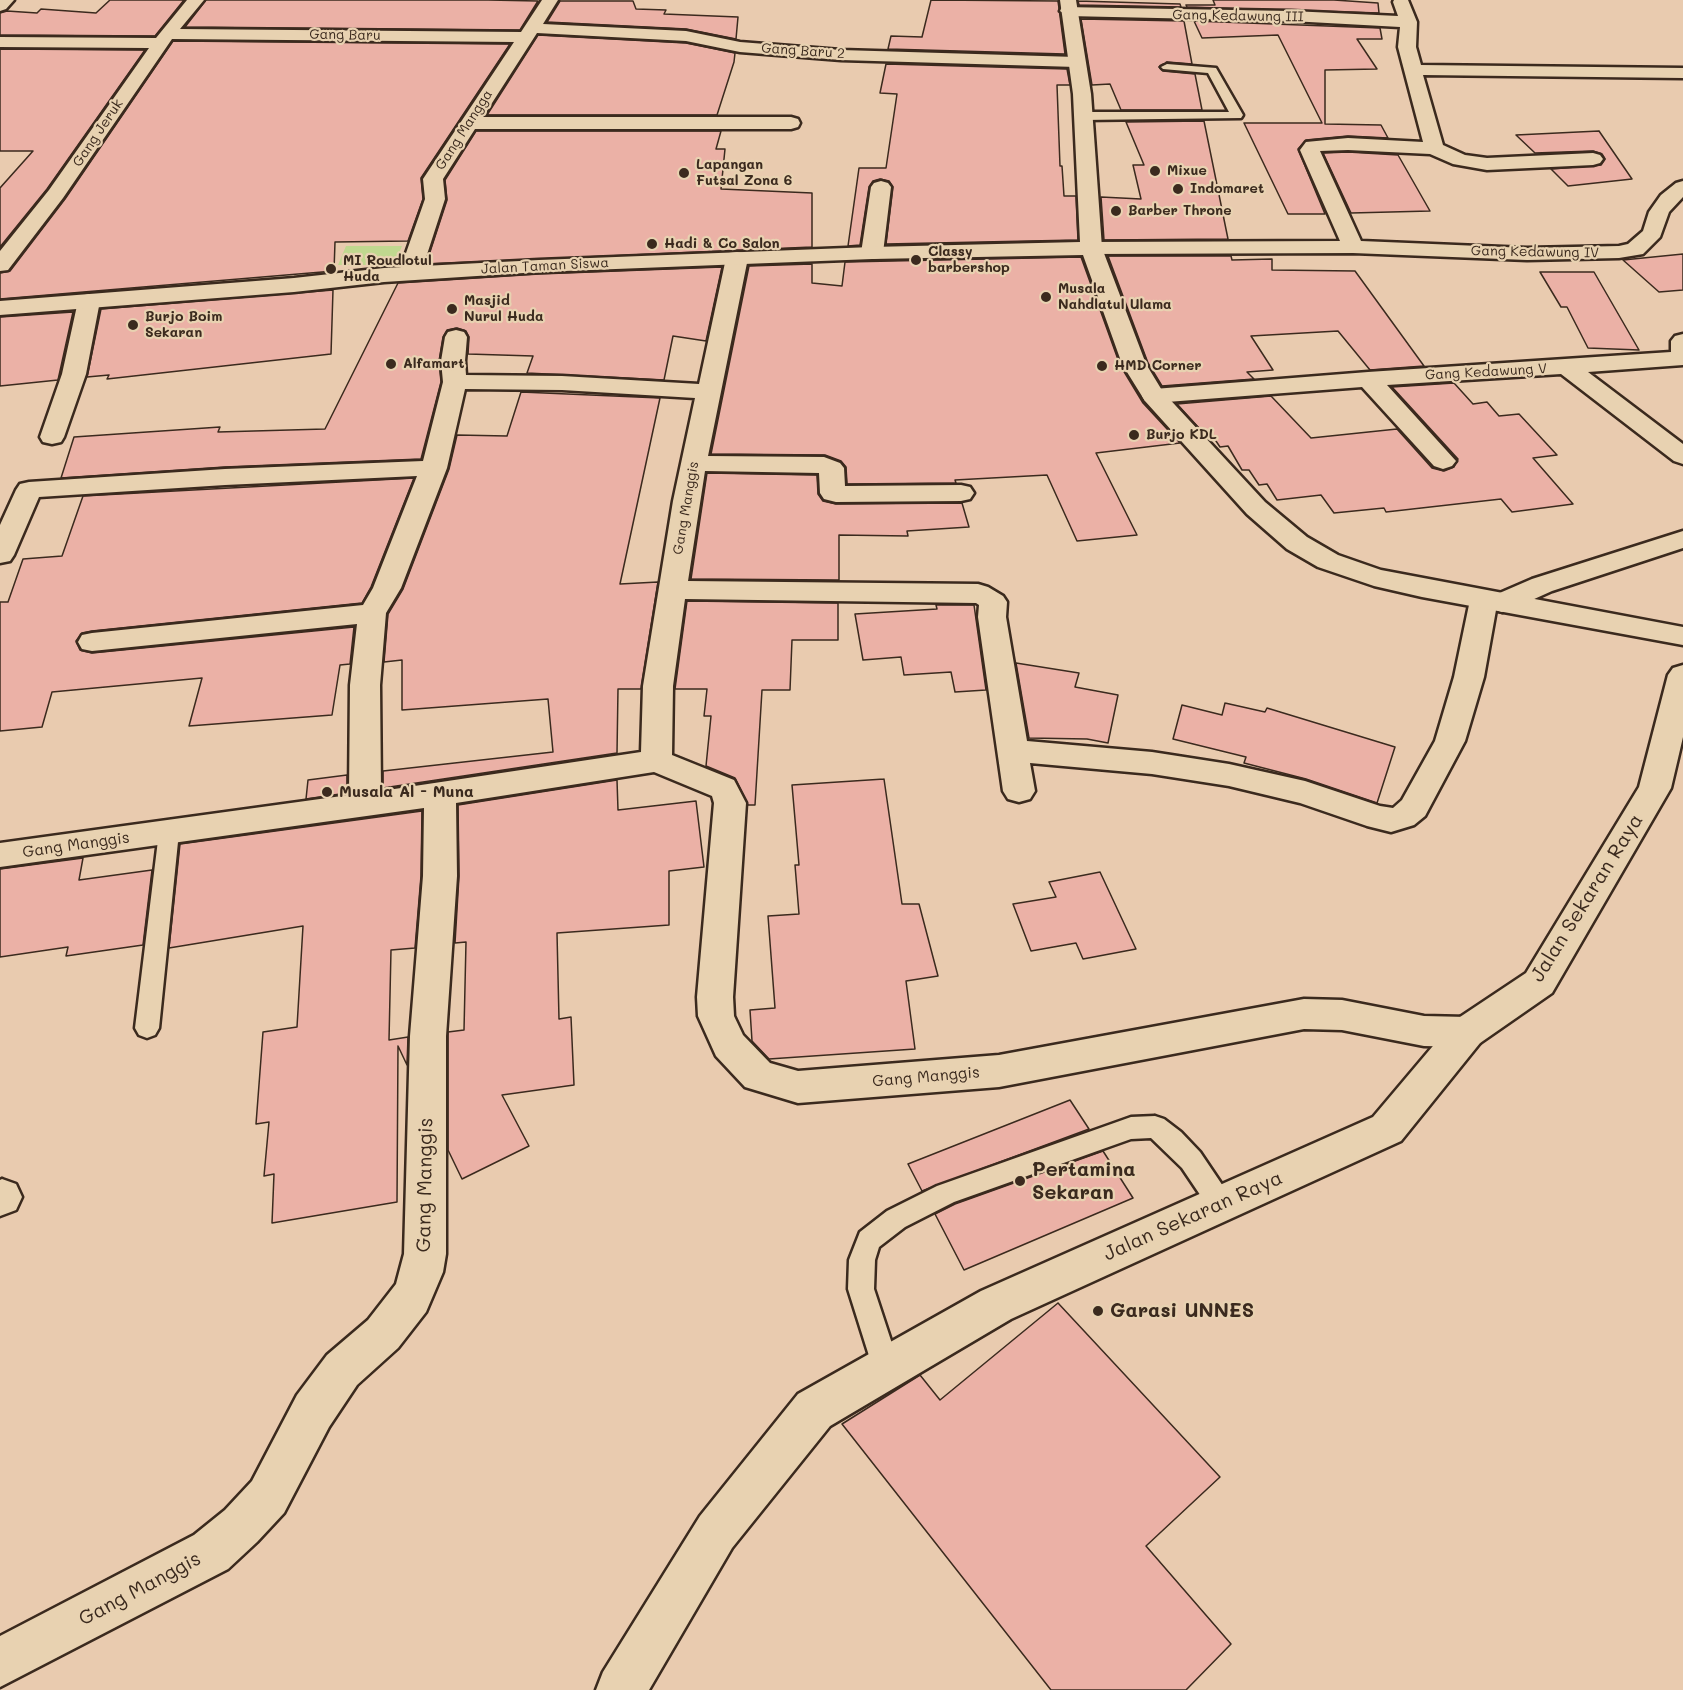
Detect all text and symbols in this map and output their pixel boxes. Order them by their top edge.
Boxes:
street label: Gang Kedawung III [1172,6,1304,26]
street label: Gang Baru [309,26,381,44]
street label: Gang Baru 2 [761,40,845,62]
street label: Gang Mangga [432,87,496,173]
street label: Gang Jeruk [69,96,127,170]
place label: Lapangan Futsal Zona 6 [696,157,792,190]
place label: Mixue [1167,163,1207,179]
marker: Mixue [1148,164,1162,178]
marker: Lapangan Futsal Zona 6 [677,166,691,180]
place label: Indomaret [1190,181,1264,197]
marker: Indomaret [1171,182,1185,196]
place label: Barber Throne [1128,203,1231,219]
marker: Barber Throne [1109,204,1123,218]
place label: Hadi & Co Salon [664,236,780,252]
marker: Hadi & Co Salon [645,237,659,251]
street label: Gang Kedawung IV [1471,242,1599,262]
place label: Classy barbershop [928,244,1010,276]
place label: MI Roudlotul Huda [343,253,432,286]
marker: Classy barbershop [909,253,923,267]
street label: Jalan Taman Siswa [481,254,609,278]
marker: MI Roudlotul Huda [324,262,338,276]
place label: Musala Nahdlatul Ulama [1058,281,1172,314]
marker: Musala Nahdlatul Ulama [1039,290,1053,304]
place label: Masjid Nurul Huda [464,293,544,326]
marker: Masjid Nurul Huda [445,302,459,316]
place label: Burjo Boim Sekaran [145,309,222,342]
marker: Burjo Boim Sekaran [126,318,140,332]
place label: Alfamart [403,356,464,372]
marker: Alfamart [384,357,398,371]
place label: HMD Corner [1114,358,1202,374]
marker: HMD Corner [1095,359,1109,373]
street label: Gang Kedawung V [1425,360,1547,384]
place label: Burjo KDL [1146,427,1217,443]
marker: Burjo KDL [1127,428,1141,442]
street label: Gang Manggis [670,460,702,556]
place label: Musala Al - Muna [339,782,474,802]
marker: Musala Al - Muna [320,785,334,799]
street label: Jalan Sekaran Raya [1526,810,1648,986]
street label: Gang Manggis [21,828,131,862]
street label: Gang Manggis [871,1063,981,1091]
street label: Gang Manggis [412,1117,438,1253]
place label: Pertamina Sekaran [1032,1158,1136,1205]
street label: Jalan Sekaran Raya [1100,1166,1286,1266]
marker: Pertamina Sekaran [1013,1174,1027,1188]
place label: Garasi UNNES [1110,1299,1254,1323]
marker: Garasi UNNES [1091,1304,1105,1318]
street label: Gang Manggis [75,1547,205,1631]

